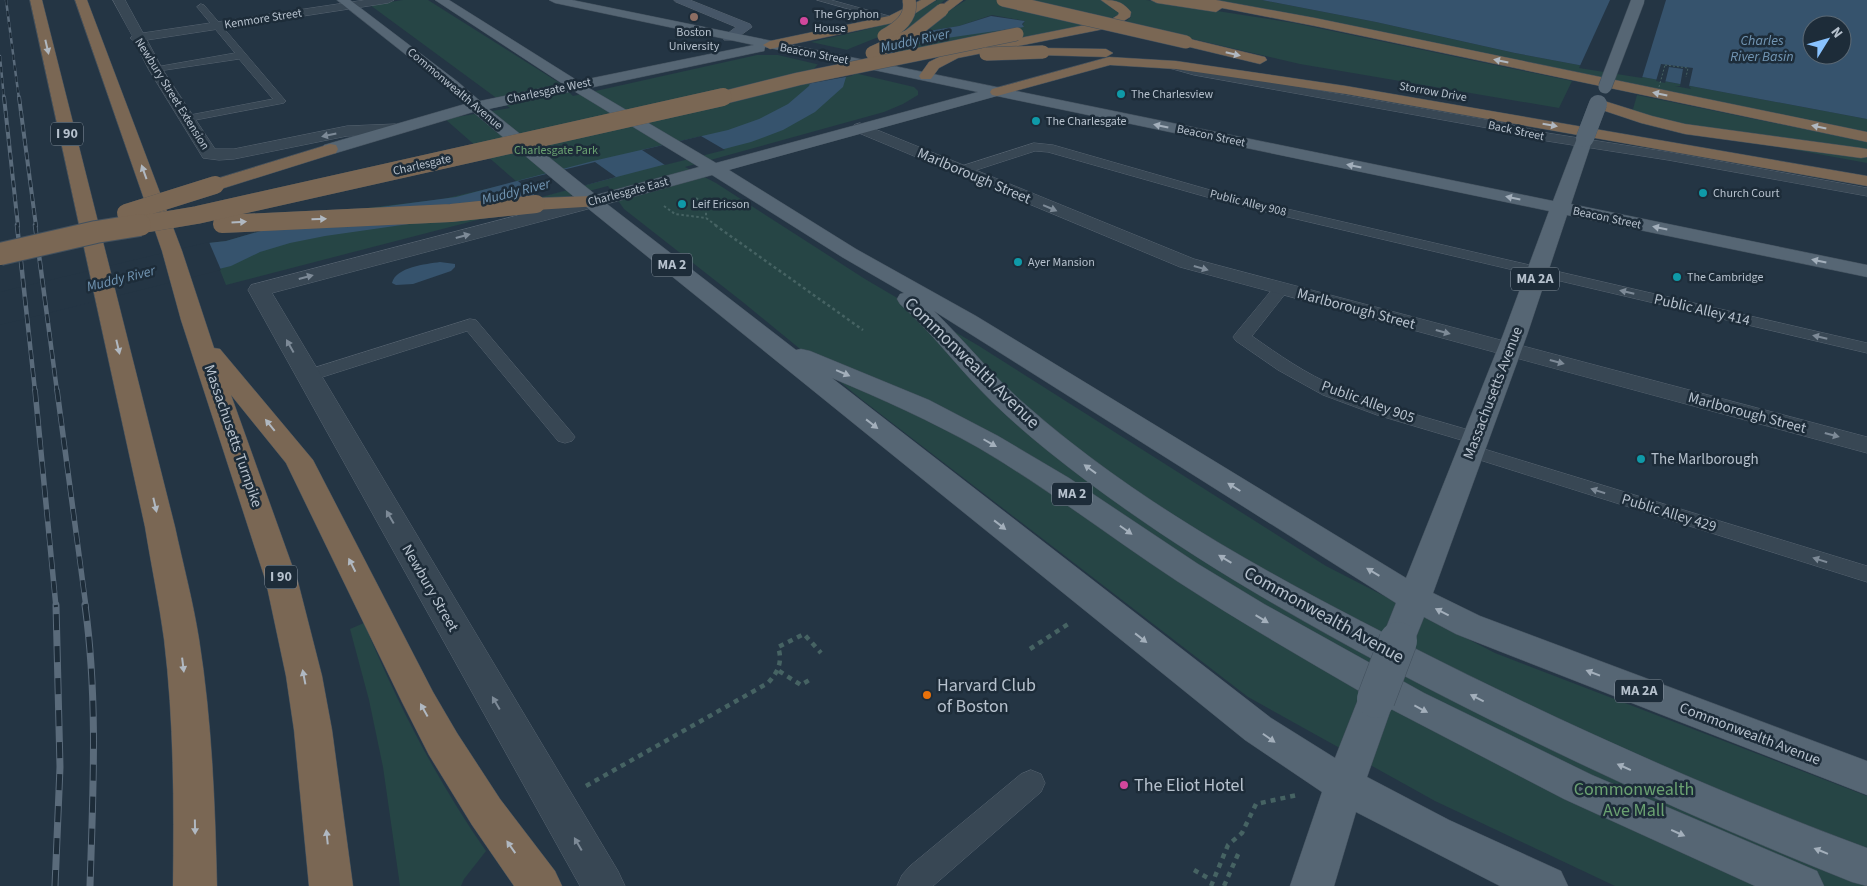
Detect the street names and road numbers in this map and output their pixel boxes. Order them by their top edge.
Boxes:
street label: Kenmore Street [223,4,303,34]
street label: Newbury Street Extension [131,35,213,153]
street label: Beacon Street [778,39,850,69]
street label: Commonwealth Avenue [404,44,506,134]
street label: Charlesgate West [505,74,593,108]
street label: Storrow Drive [1398,78,1468,106]
street label: Back Street [1486,117,1546,145]
street label: Beacon Street [1175,120,1247,152]
road number: I 90 [51,122,83,146]
street label: Marlborough Street [914,143,1034,209]
street label: Charlesgate [391,150,453,180]
street label: Charlesgate East [586,173,670,211]
street label: Public Alley 908 [1208,185,1288,221]
street label: Beacon Street [1571,202,1643,234]
road number: MA 2 [652,254,692,276]
road number: MA 2A [1511,268,1559,290]
street label: Marlborough Street [1295,283,1417,335]
street label: Public Alley 414 [1652,289,1753,331]
street label: Commonwealth Avenue [899,292,1045,434]
street label: Massachusetts Avenue [1458,324,1528,462]
street label: Massachusetts Turnpike [199,362,267,510]
street label: Public Alley 905 [1318,375,1418,429]
street label: Marlborough Street [1686,387,1808,439]
road number: MA 2 [1052,482,1092,506]
street label: Public Alley 429 [1619,489,1719,537]
street label: Newbury Street [396,540,464,636]
street label: Commonwealth Avenue [1239,561,1409,670]
road number: I 90 [265,566,297,588]
road number: MA 2A [1615,679,1663,702]
street label: Commonwealth Avenue [1676,697,1824,771]

